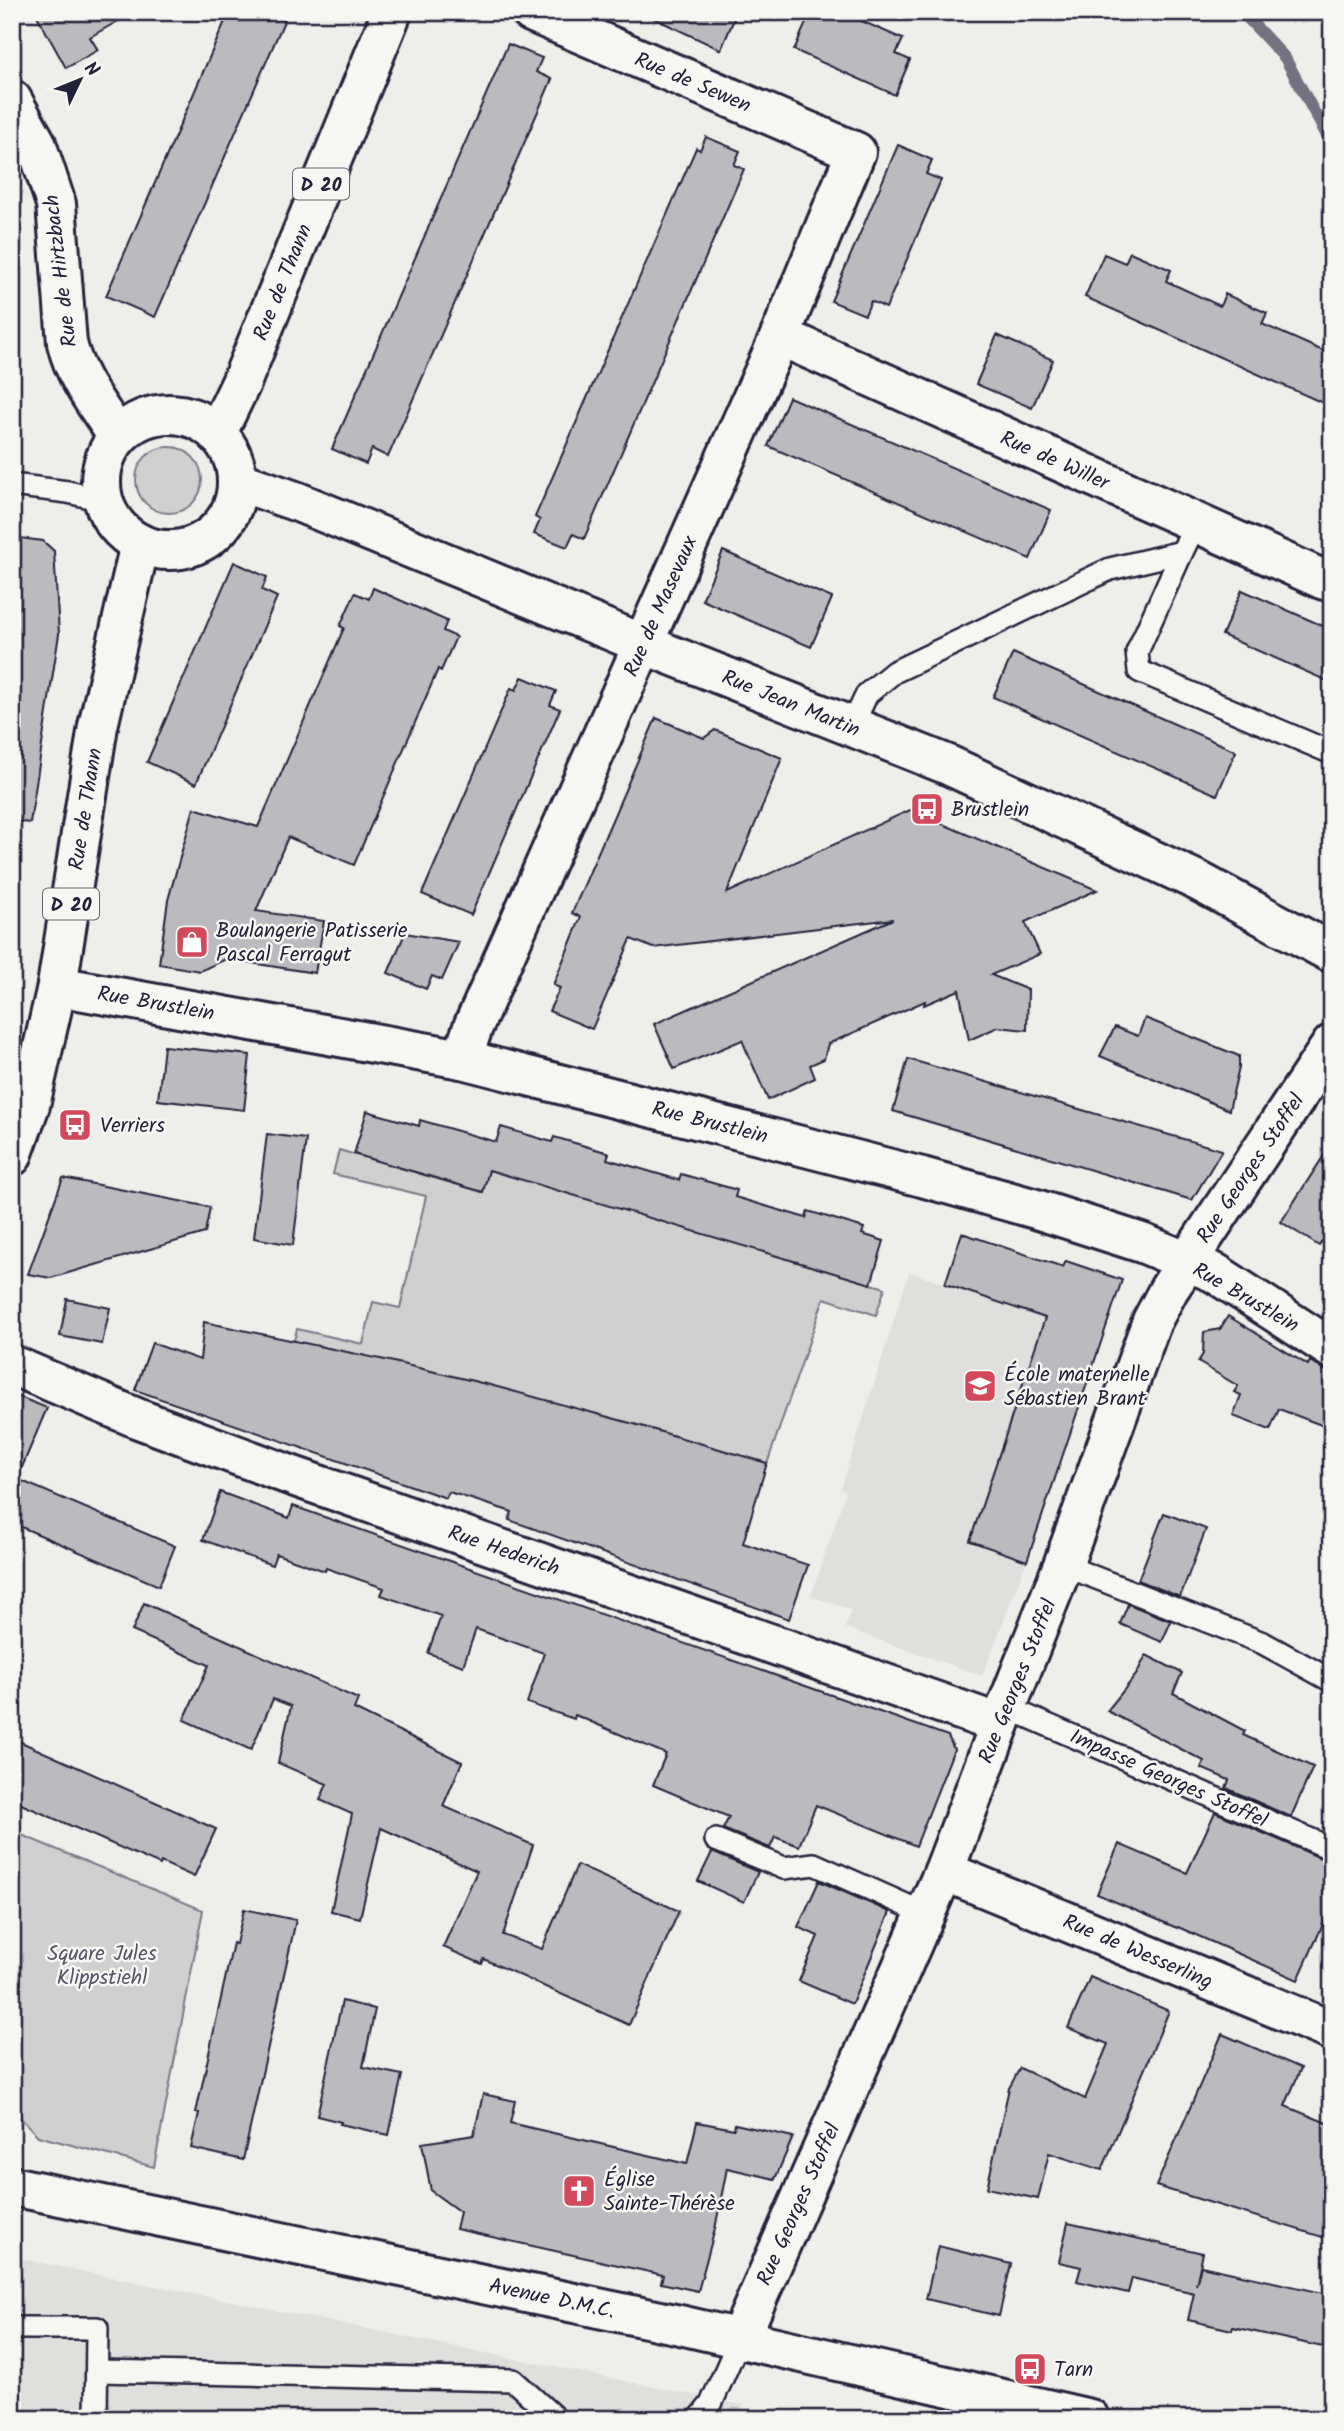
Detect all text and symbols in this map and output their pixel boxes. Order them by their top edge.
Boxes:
street label: Rue de Sewen [629,44,756,123]
north arrow [46,46,116,116]
text: N [76,55,106,84]
road number: D 20 [293,168,349,200]
street label: Rue de Hirtzbach [36,193,87,349]
street label: Rue de Thann [245,219,322,346]
street label: Rue de Willer [994,423,1115,501]
street label: Rue de Masevaux [616,530,708,682]
street label: Rue Jean Martin [716,662,865,747]
street label: Rue de Thann [61,746,112,873]
bus stop icon: Brustlein [908,790,946,828]
place label: Brustlein [951,794,1029,827]
road number: D 20 [43,888,99,920]
place label: Boulangerie Patisserie Pascal Ferragut [216,915,408,972]
shop icon: Boulangerie Patisserie Pascal Ferragut [173,923,211,961]
street label: Rue Brustlein [95,978,217,1031]
street label: Rue Georges Stoffel [1189,1087,1314,1251]
street label: Rue Brustlein [648,1093,771,1154]
bus stop icon: Verriers [56,1106,94,1144]
place label: Verriers [100,1110,165,1143]
street label: Rue Brustlein [1186,1254,1305,1342]
place label: École maternelle Sébastien Brant [1004,1359,1150,1416]
school or university icon: École maternelle Sébastien Brant [961,1367,999,1405]
street label: Rue Hederich [443,1517,564,1586]
street label: Rue Georges Stoffel [970,1594,1066,1769]
street label: Impasse Georges Stoffel [1064,1721,1273,1838]
street label: Rue de Wesserling [1057,1906,1218,1999]
park label: Square Jules Klippstiehl [47,1938,157,1995]
street label: Rue Georges Stoffel [749,2118,850,2291]
place label: Église Sainte-Thérèse [604,2164,735,2221]
church icon: Église Sainte-Thérèse [560,2172,598,2210]
street label: Avenue D.M.C. [486,2270,618,2329]
bus stop icon: Tarn [1011,2350,1049,2388]
place label: Tarn [1054,2354,1093,2387]

